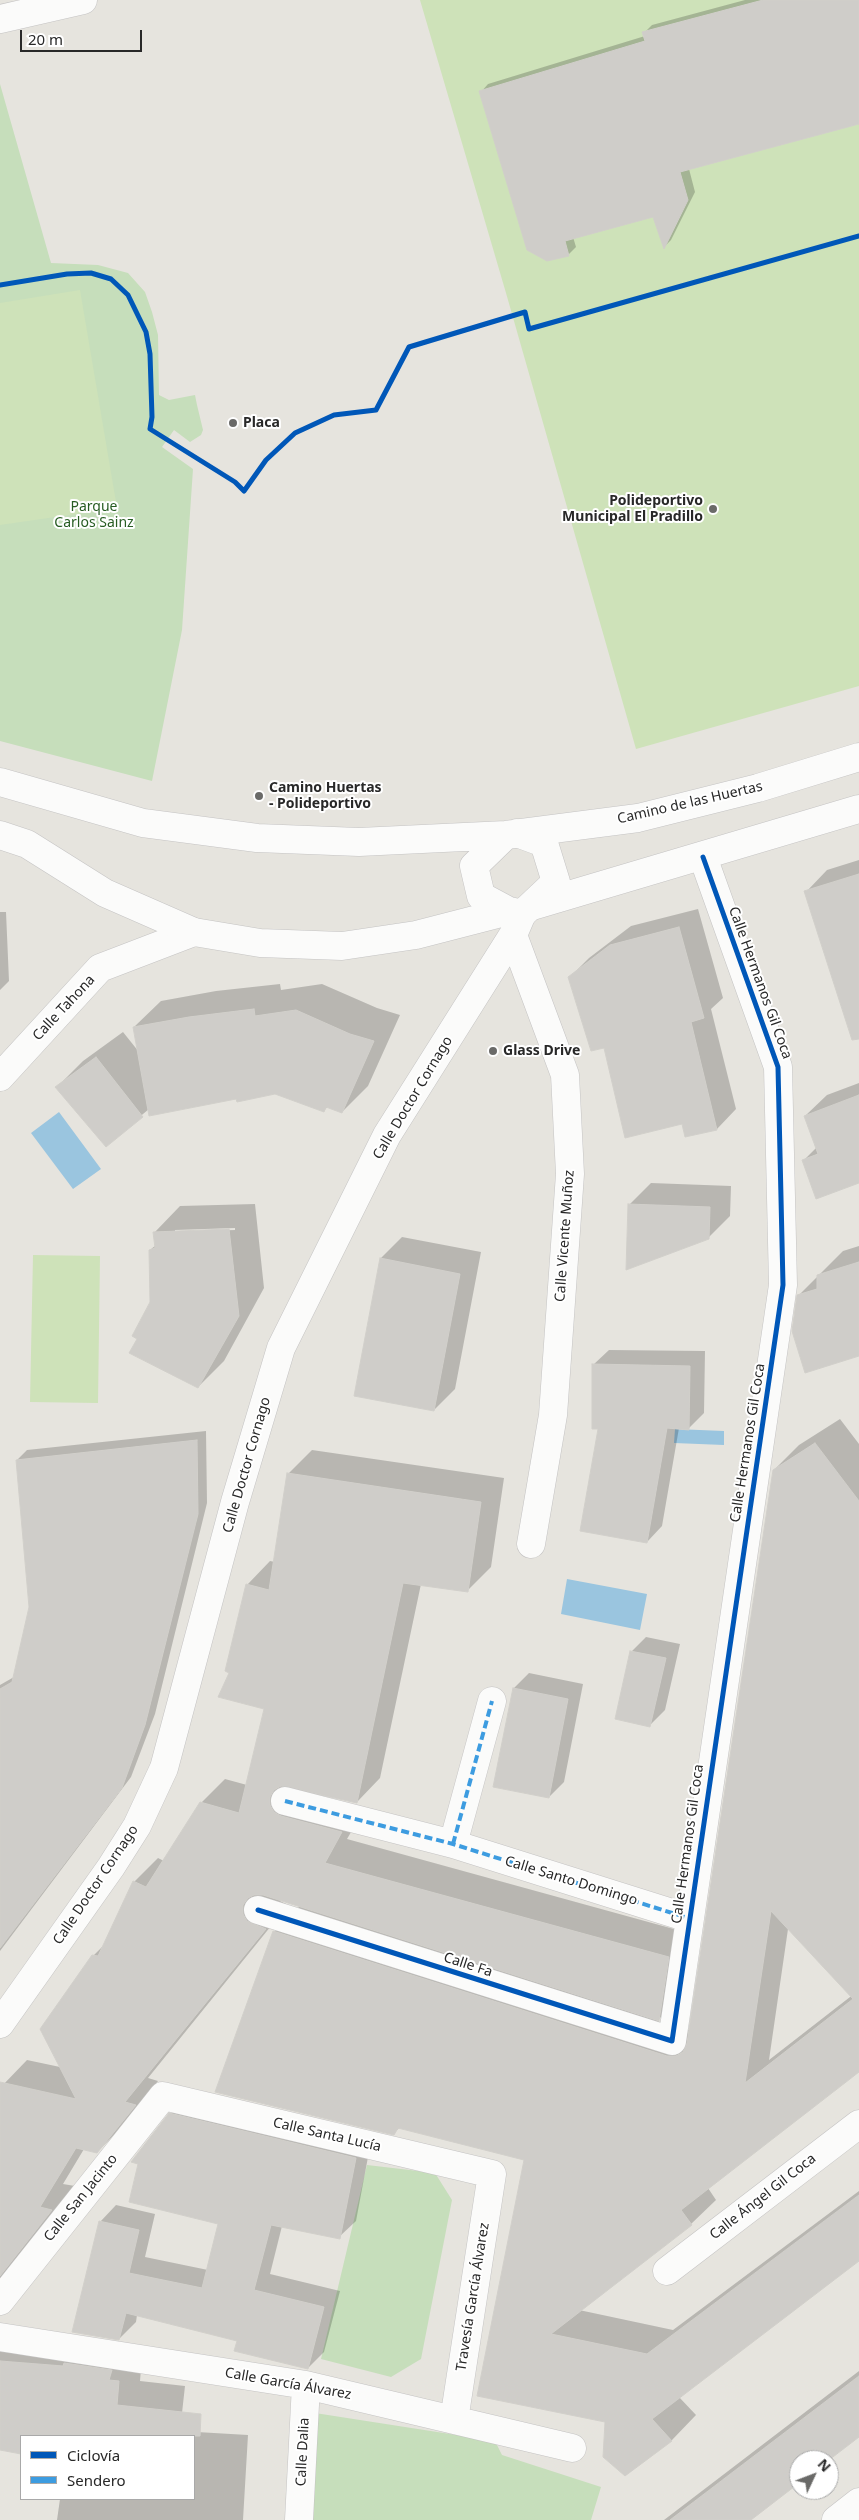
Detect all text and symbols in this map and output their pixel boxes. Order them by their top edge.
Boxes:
scale bar [22,20,145,52]
text: 20 m [28,29,63,49]
place label: Placa [243,415,280,431]
marker: Placa [227,417,239,429]
place label: Polideportivo Municipal El Pradillo [562,493,703,526]
park label: Parque Carlos Sainz [54,499,134,532]
marker: Polideportivo Municipal El Pradillo [707,503,719,515]
street label: Camino de las Huertas [616,778,764,828]
place label: Camino Huertas - Polideportivo [269,780,382,812]
marker: Camino Huertas - Polideportivo [253,790,265,802]
street label: Calle Hermanos Gil Coca [725,905,795,1061]
street label: Calle Tahona [29,972,99,1044]
street label: Calle Doctor Cornago [370,1033,456,1163]
place label: Glass Drive [503,1043,580,1059]
marker: Glass Drive [487,1045,499,1057]
street label: Calle Vicente Muñoz [552,1169,578,1303]
street label: Calle Hermanos Gil Coca [727,1362,769,1524]
street label: Calle Doctor Cornago [220,1395,274,1535]
street label: Calle Hermanos Gil Coca [668,1763,708,1925]
street label: Calle Doctor Cornago [50,1822,142,1948]
street label: Calle Santo Domingo [503,1853,639,1909]
street label: Calle Fa [441,1949,495,1981]
street label: Calle Santa Lucía [271,2114,383,2156]
street label: Calle Ángel Gil Coca [707,2150,819,2244]
street label: Calle San Jacinto [41,2151,121,2245]
street label: Travesía García Álvarez [453,2222,493,2372]
street label: Calle García Álvarez [223,2365,353,2403]
street label: Calle Dalia [293,2417,313,2487]
legend [20,2435,195,2500]
text: Ciclovía [67,2445,120,2465]
north arrow [789,2450,839,2500]
text: N [814,2454,835,2476]
text: Sendero [67,2470,126,2490]

